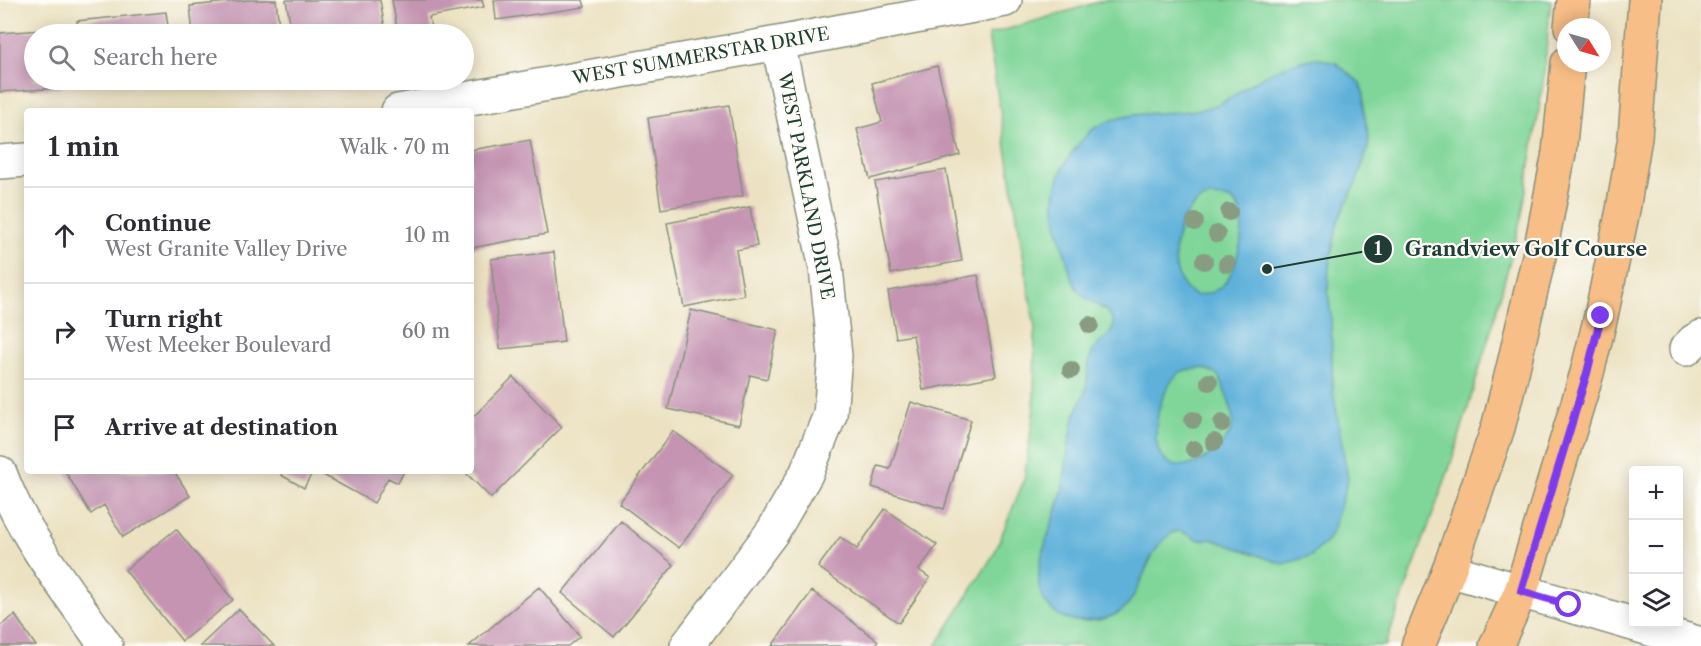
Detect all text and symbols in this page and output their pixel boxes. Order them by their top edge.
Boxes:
north arrow [1557,18,1611,72]
street label: WEST SUMMERSTAR DRIVE [570,23,831,90]
search box [24,24,474,90]
icon: search [45,41,78,74]
text: Search here [93,44,218,71]
street label: WEST PARKLAND DRIVE [773,69,839,302]
text: 1 min [48,131,119,163]
text: Walk · 70 m [339,135,450,159]
text: Continue [105,210,211,237]
icon: ahead [48,219,81,252]
text: 10 m [405,223,450,247]
callout: Grandview Golf Course [1363,230,1660,268]
text: West Granite Valley Drive [105,237,347,261]
text: Grandview Golf Course [1405,237,1647,261]
text: 1 [1374,238,1382,260]
route end [1587,302,1613,328]
text: Turn right [105,306,223,333]
icon: right [48,315,81,348]
text: 60 m [402,319,450,343]
text: West Meeker Boulevard [105,333,331,357]
icon: arrive [48,411,81,444]
text: Arrive at destination [105,414,338,441]
map controls [1629,466,1683,628]
button: + [1629,466,1683,520]
button: − [1629,520,1683,574]
button: layers [1629,574,1683,628]
route start [1555,591,1581,617]

